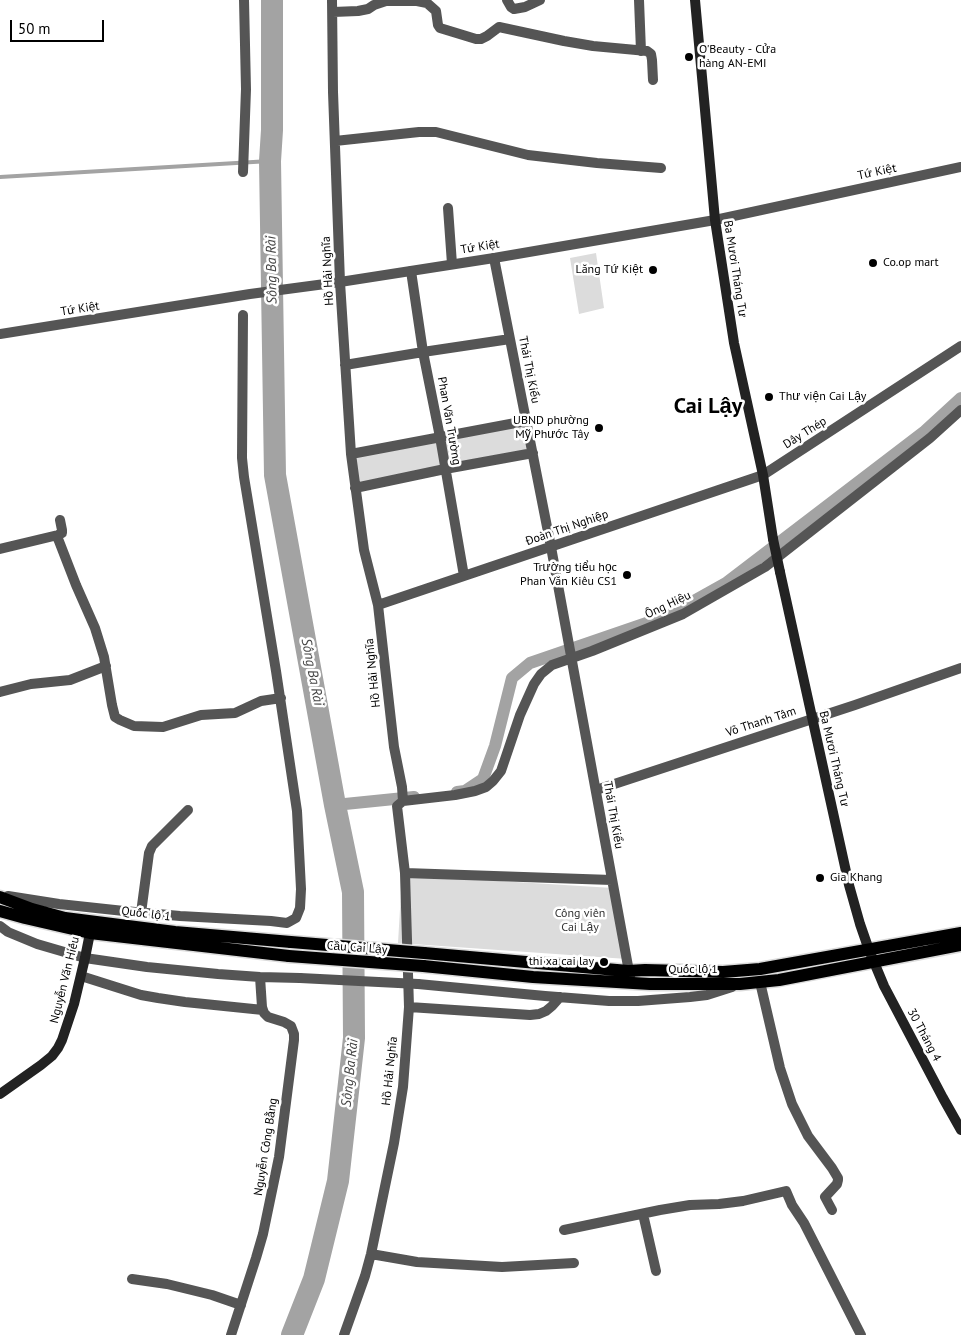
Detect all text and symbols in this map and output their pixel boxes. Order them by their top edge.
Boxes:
scale bar [12,10,106,42]
text: 50 m [18,19,51,38]
place label: O'Beauty - Cửa hàng AN-EMI [699,43,776,71]
marker: O'Beauty - Cửa hàng AN-EMI [683,51,695,63]
street label: Tứ Kiệt [856,161,898,183]
street label: Ba Mươi Tháng Tư [720,219,750,319]
water label: Sông Ba Rài [263,236,281,304]
street label: Hồ Hải Nghĩa [319,236,337,306]
street label: Tứ Kiệt [460,237,500,257]
place label: Co.op mart [883,256,939,270]
marker: Co.op mart [867,257,879,269]
place label: Lăng Tứ Kiệt [575,263,643,277]
marker: Lăng Tứ Kiệt [647,264,659,276]
street label: Tứ Kiệt [60,299,100,319]
street label: Thái Thị Kiểu [515,335,543,405]
street label: Phan Văn Trường [434,376,464,466]
place label: Thư viện Cai Lậy [779,390,866,404]
marker: Thư viện Cai Lậy [763,391,775,403]
district label: Cai Lậy [674,394,742,420]
place label: UBND phường Mỹ Phước Tây [513,414,589,442]
street label: Dây Thép [781,414,829,452]
marker: UBND phường Mỹ Phước Tây [593,422,605,434]
street label: Đoàn Thị Nghiệp [524,507,610,549]
place label: Trường tiểu học Phan Văn Kiêu CS1 [520,561,617,589]
marker: Trường tiểu học Phan Văn Kiêu CS1 [621,569,633,581]
street label: Ông Hiệu [643,588,693,622]
water label: Sông Ba Rài [297,637,327,707]
street label: Hồ Hải Nghĩa [362,638,384,708]
street label: Võ Thanh Tâm [724,704,798,740]
street label: Ba Mươi Tháng Tư [816,710,852,808]
street label: Thái Thị Kiểu [600,780,626,850]
place label: Gia Khang [830,871,883,885]
marker: Gia Khang [814,872,826,884]
street label: Quốc lộ 1 [120,904,172,924]
park label: Công viên Cai Lậy [555,907,605,935]
street label: Nguyễn Văn Hiếu [47,935,83,1025]
street label: Cầu Cai Lậy [326,939,388,957]
place label: thi xa cai lay [529,955,594,969]
marker: thi xa cai lay [598,956,610,968]
street label: Quốc lộ 1 [668,963,718,977]
street label: 30 Tháng 4 [904,1006,944,1064]
street label: Hồ Hải Nghĩa [379,1036,401,1106]
water label: Sông Ba Rài [338,1038,362,1108]
street label: Nguyễn Công Bằng [251,1097,281,1197]

